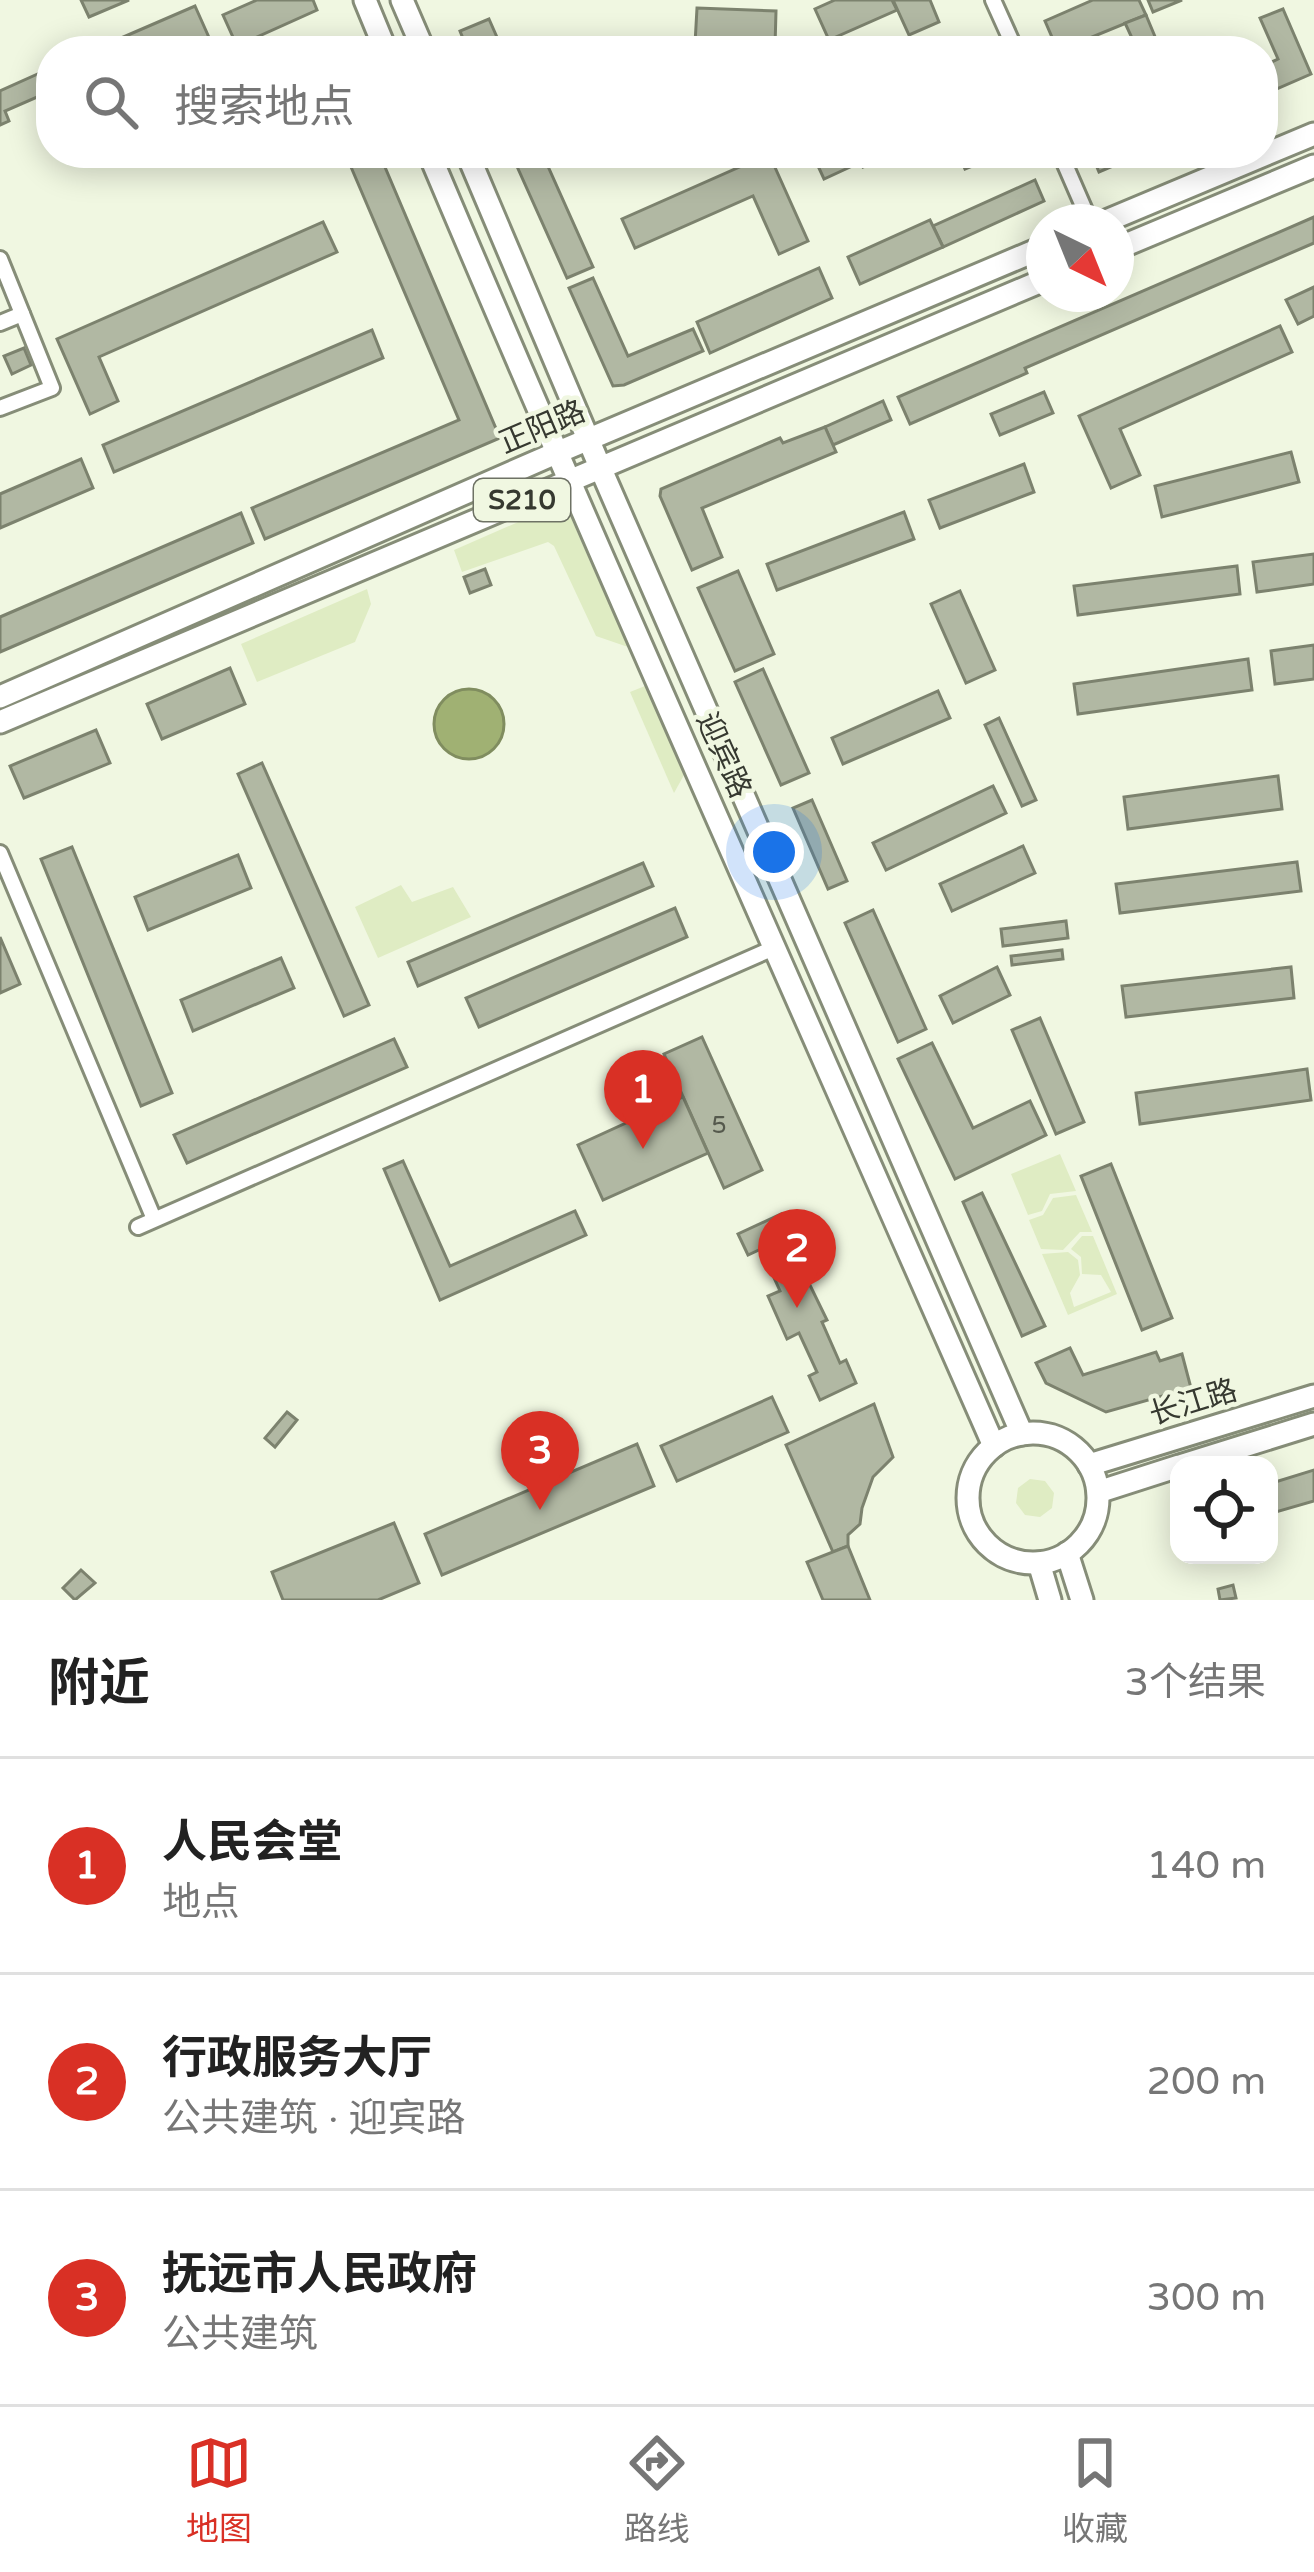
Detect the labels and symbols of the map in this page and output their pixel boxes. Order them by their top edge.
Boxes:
north arrow [1026,204,1134,312]
street label: 正阳路 [494,393,591,462]
road number: S210 [474,479,570,521]
street label: 迎宾路 [688,707,759,804]
your location [744,822,804,882]
pin: 1 [604,1050,682,1149]
house number: 5 [711,1111,727,1140]
pin: 2 [758,1209,836,1308]
street label: 长江路 [1145,1372,1242,1433]
pin: 3 [501,1411,579,1510]

